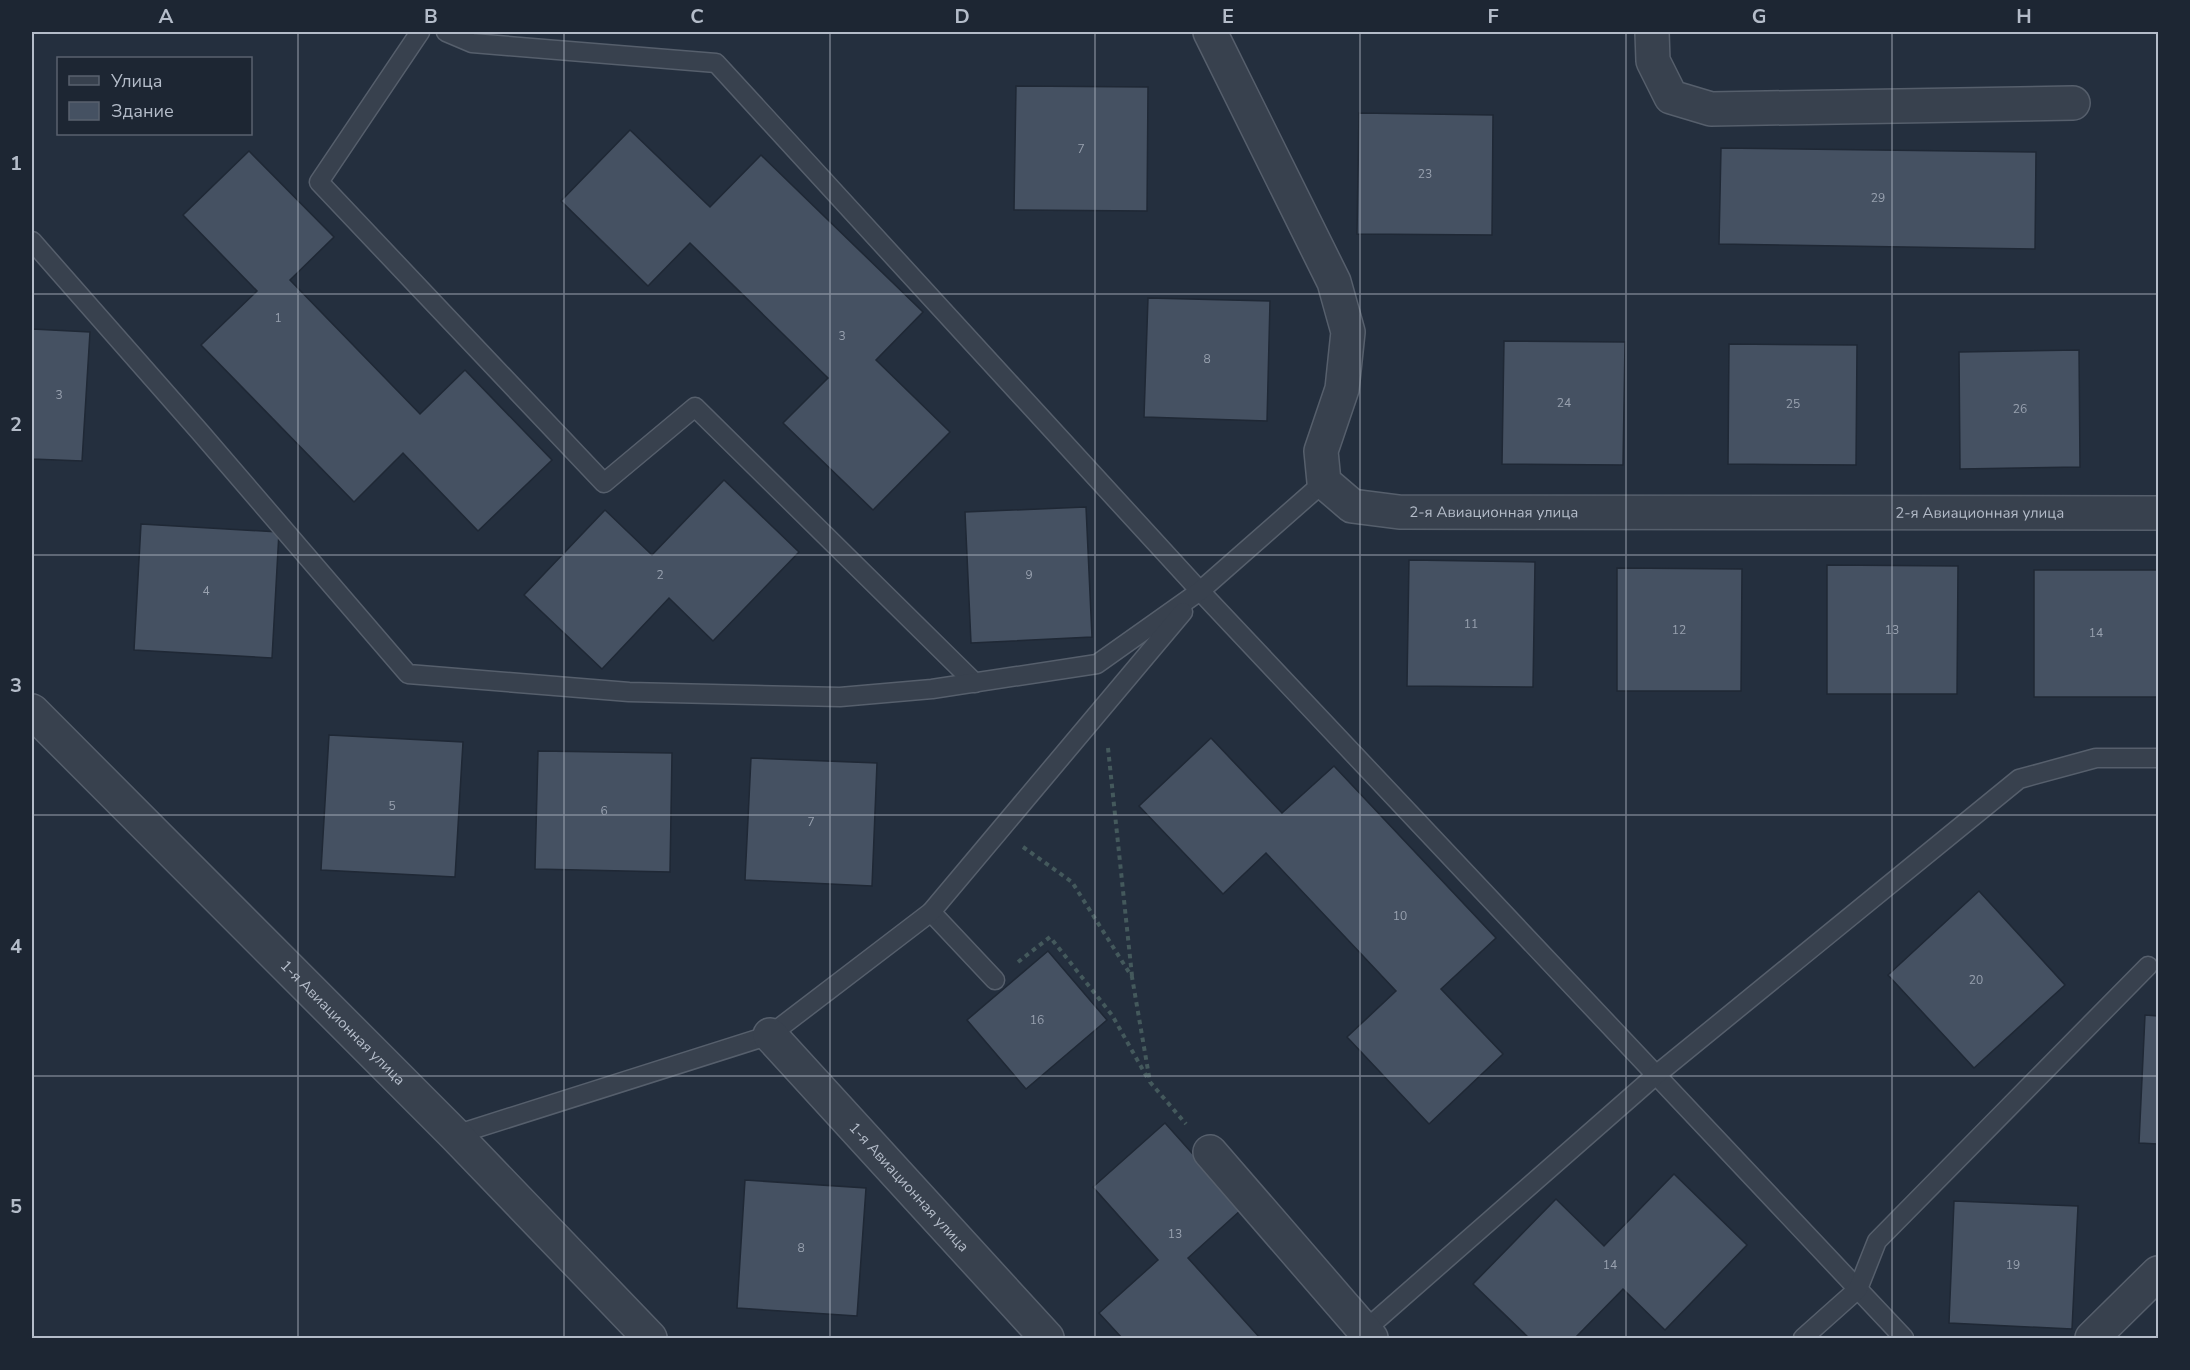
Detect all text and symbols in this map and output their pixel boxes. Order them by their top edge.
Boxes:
text: A [159,3,174,30]
text: B [424,3,438,30]
text: C [690,3,704,30]
text: D [954,3,970,30]
text: E [1222,3,1234,30]
text: F [1487,3,1499,30]
text: G [1752,3,1766,30]
text: H [2016,3,2032,30]
legend [57,57,252,135]
text: Улица [110,69,162,93]
text: Здание [111,99,174,123]
house number: 7 [1077,141,1085,157]
text: 1 [10,150,22,177]
house number: 23 [1418,166,1432,182]
house number: 29 [1871,190,1885,206]
house number: 1 [274,310,282,326]
house number: 3 [838,328,846,344]
house number: 8 [1203,351,1211,367]
house number: 3 [55,387,63,403]
house number: 24 [1557,395,1571,411]
house number: 25 [1786,396,1800,412]
house number: 26 [2013,401,2027,417]
text: 2 [10,411,22,438]
street label: 2-я Авиационная улица [1409,502,1578,522]
street label: 2-я Авиационная улица [1895,503,2064,523]
house number: 2 [656,567,664,583]
house number: 9 [1025,567,1033,583]
house number: 4 [202,583,210,599]
house number: 11 [1464,616,1478,632]
house number: 12 [1672,622,1686,638]
house number: 13 [1885,622,1899,638]
house number: 14 [2089,625,2103,641]
text: 3 [10,672,22,699]
house number: 5 [388,798,396,814]
house number: 6 [600,803,608,819]
house number: 7 [807,814,815,830]
house number: 10 [1393,908,1407,924]
text: 4 [10,933,22,960]
street label: 1-я Авиационная улица [276,956,410,1089]
house number: 20 [1969,972,1983,988]
house number: 16 [1030,1012,1044,1028]
street label: 1-я Авиационная улица [845,1118,973,1256]
text: 5 [10,1193,22,1220]
house number: 13 [1168,1226,1182,1242]
house number: 8 [797,1240,805,1256]
house number: 14 [1603,1257,1617,1273]
house number: 19 [2006,1257,2020,1273]

